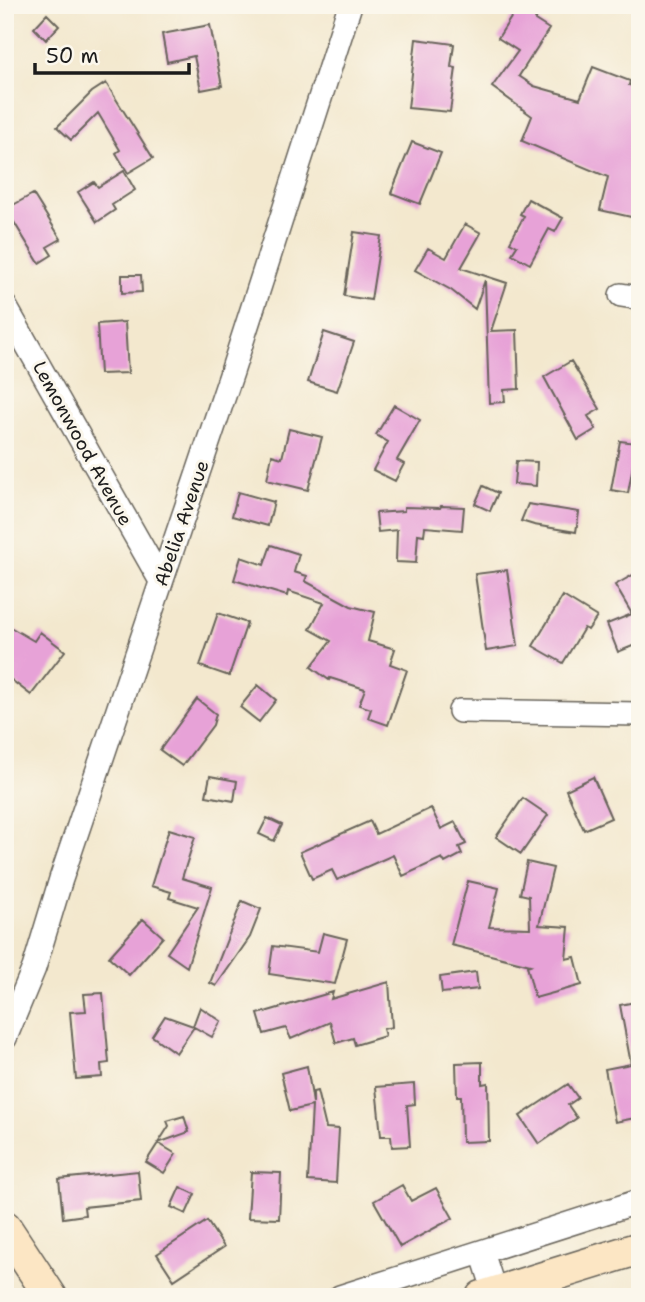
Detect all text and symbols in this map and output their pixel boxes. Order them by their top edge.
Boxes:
scale bar [35,32,189,76]
text: 50 m [46,42,99,70]
street label: Lemonwood Avenue [27,356,138,530]
street label: Abelia Avenue [148,457,215,589]

